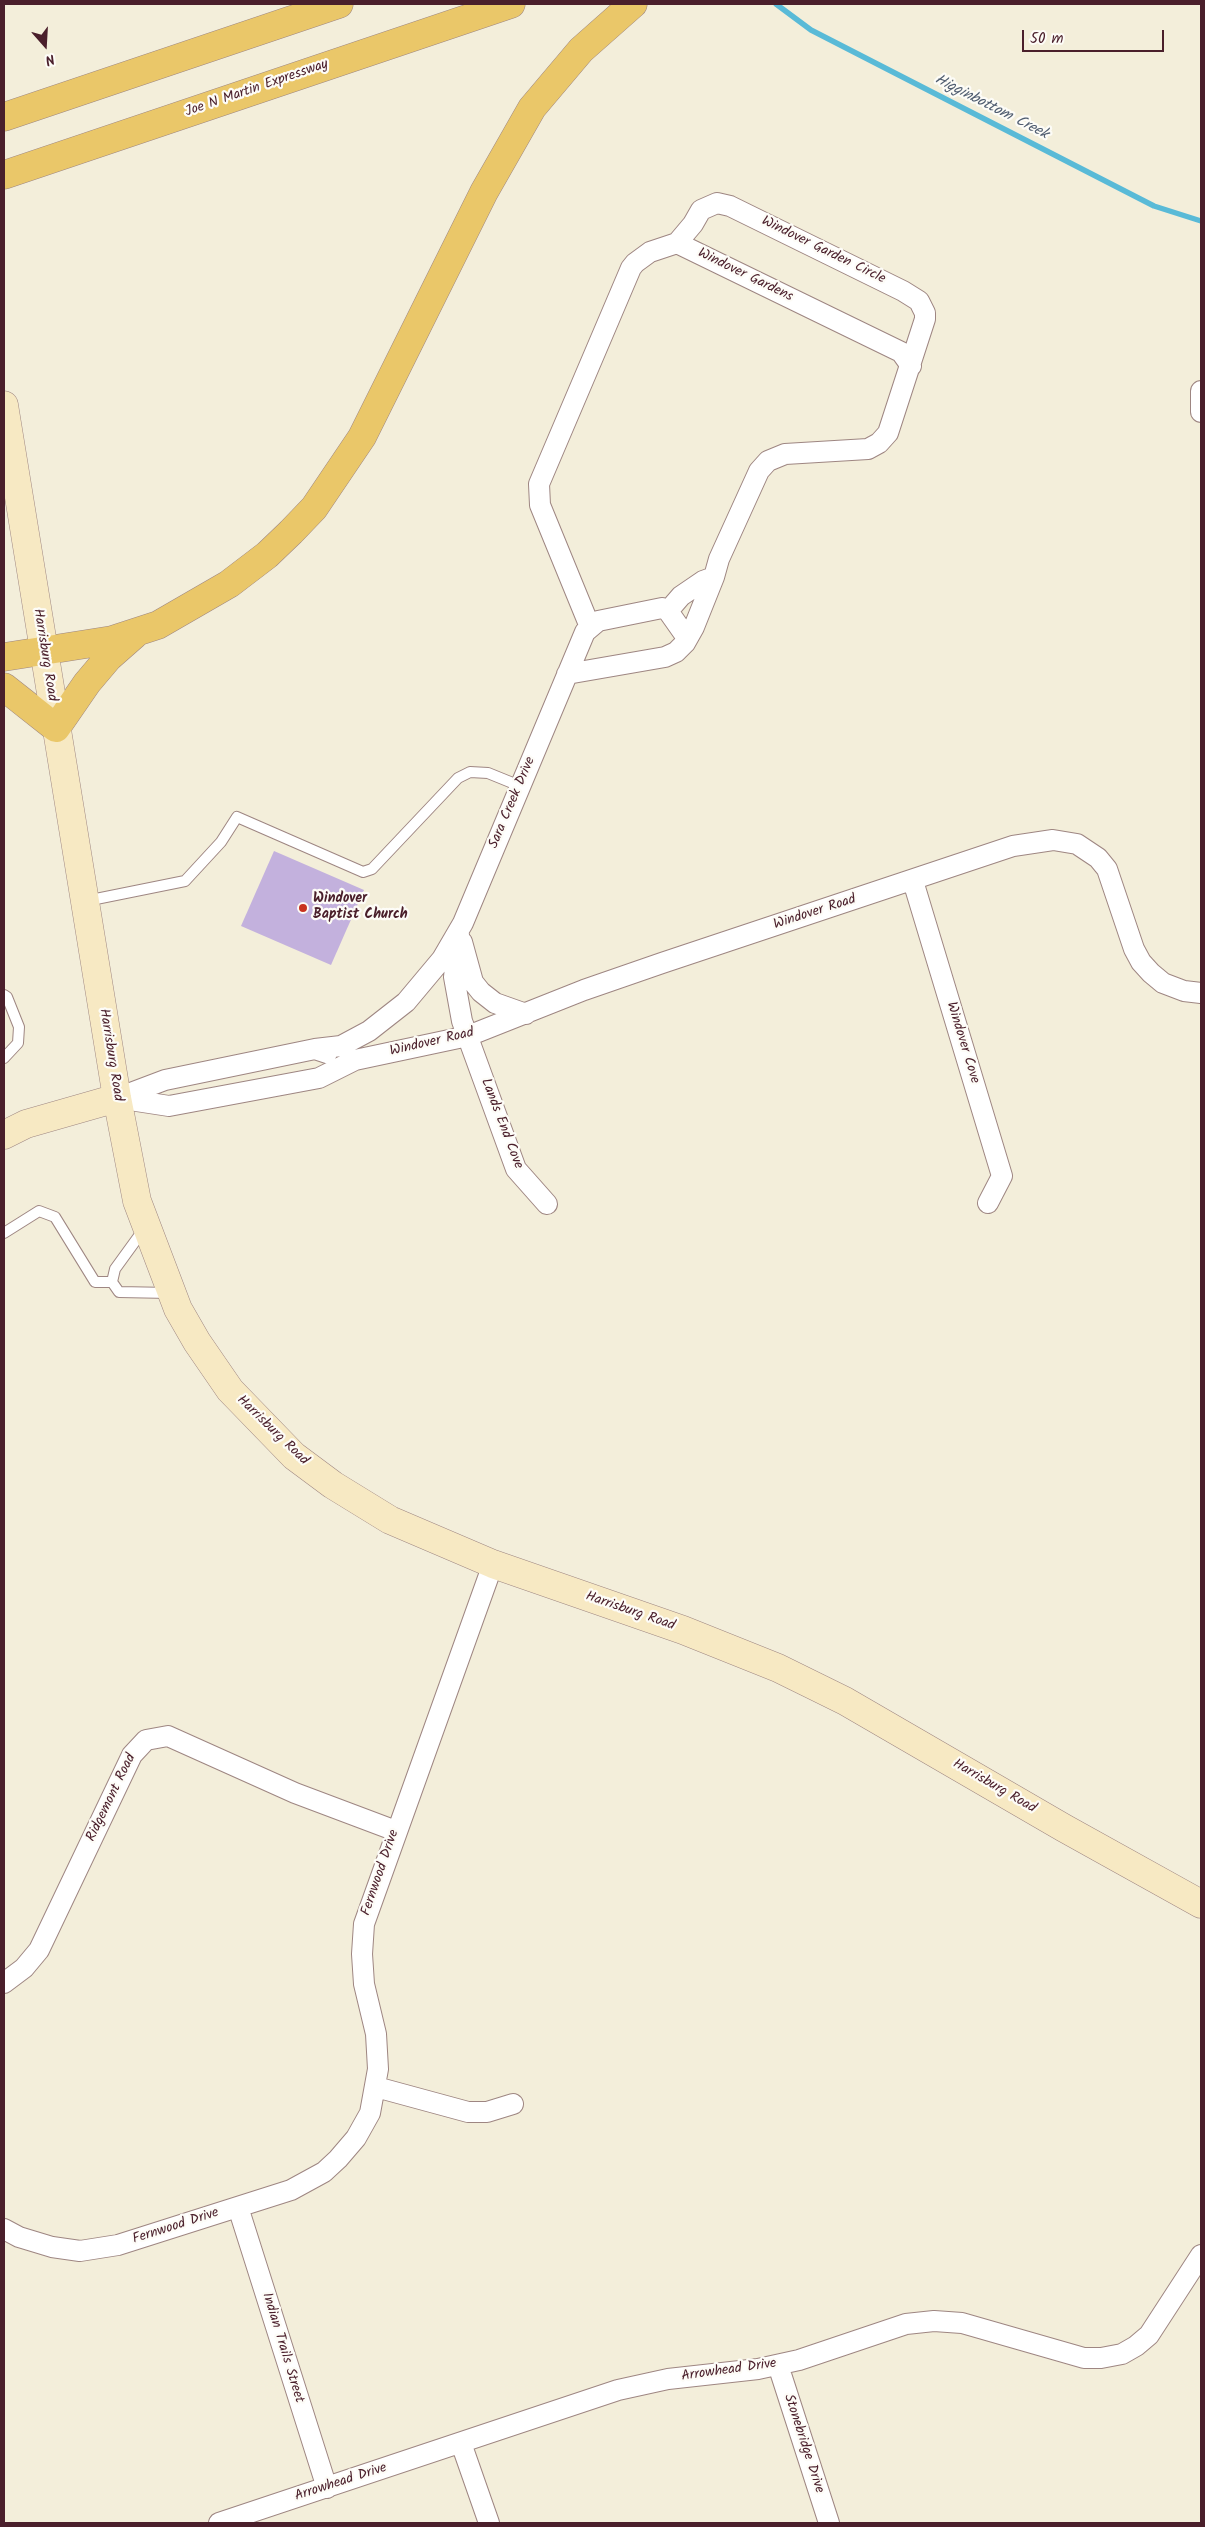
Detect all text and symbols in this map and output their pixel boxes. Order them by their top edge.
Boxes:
north arrow [20,20,70,70]
scale bar [1025,20,1168,52]
text: 50 m [1030,27,1064,51]
text: N [42,47,58,71]
street label: Joe N Martin Expressway [183,57,331,121]
water label: Higginbottom Creek [931,72,1051,144]
street label: Windover Garden Circle [758,214,888,288]
street label: Windover Gardens [695,246,795,306]
street label: Harrisburg Road [28,607,60,703]
street label: Sara Creek Drive [486,755,540,851]
place label: Windover Baptist Church [313,892,408,924]
street label: Windover Road [772,892,858,934]
marker: Windover Baptist Church [297,902,309,914]
street label: Windover Cove [942,1000,982,1086]
street label: Harrisburg Road [94,1007,126,1103]
street label: Windover Road [388,1025,476,1061]
street label: Lands End Cove [476,1076,526,1172]
street label: Harrisburg Road [233,1392,311,1470]
street label: Harrisburg Road [583,1589,677,1635]
street label: Ridgemont Road [84,1751,140,1845]
street label: Harrisburg Road [949,1756,1039,1818]
street label: Fernwood Drive [358,1828,404,1918]
street label: Fernwood Drive [131,2205,221,2249]
street label: Indian Trails Street [257,2291,307,2405]
street label: Arrowhead Drive [680,2356,778,2386]
street label: Stonebridge Drive [779,2392,827,2496]
street label: Arrowhead Drive [293,2460,389,2506]

